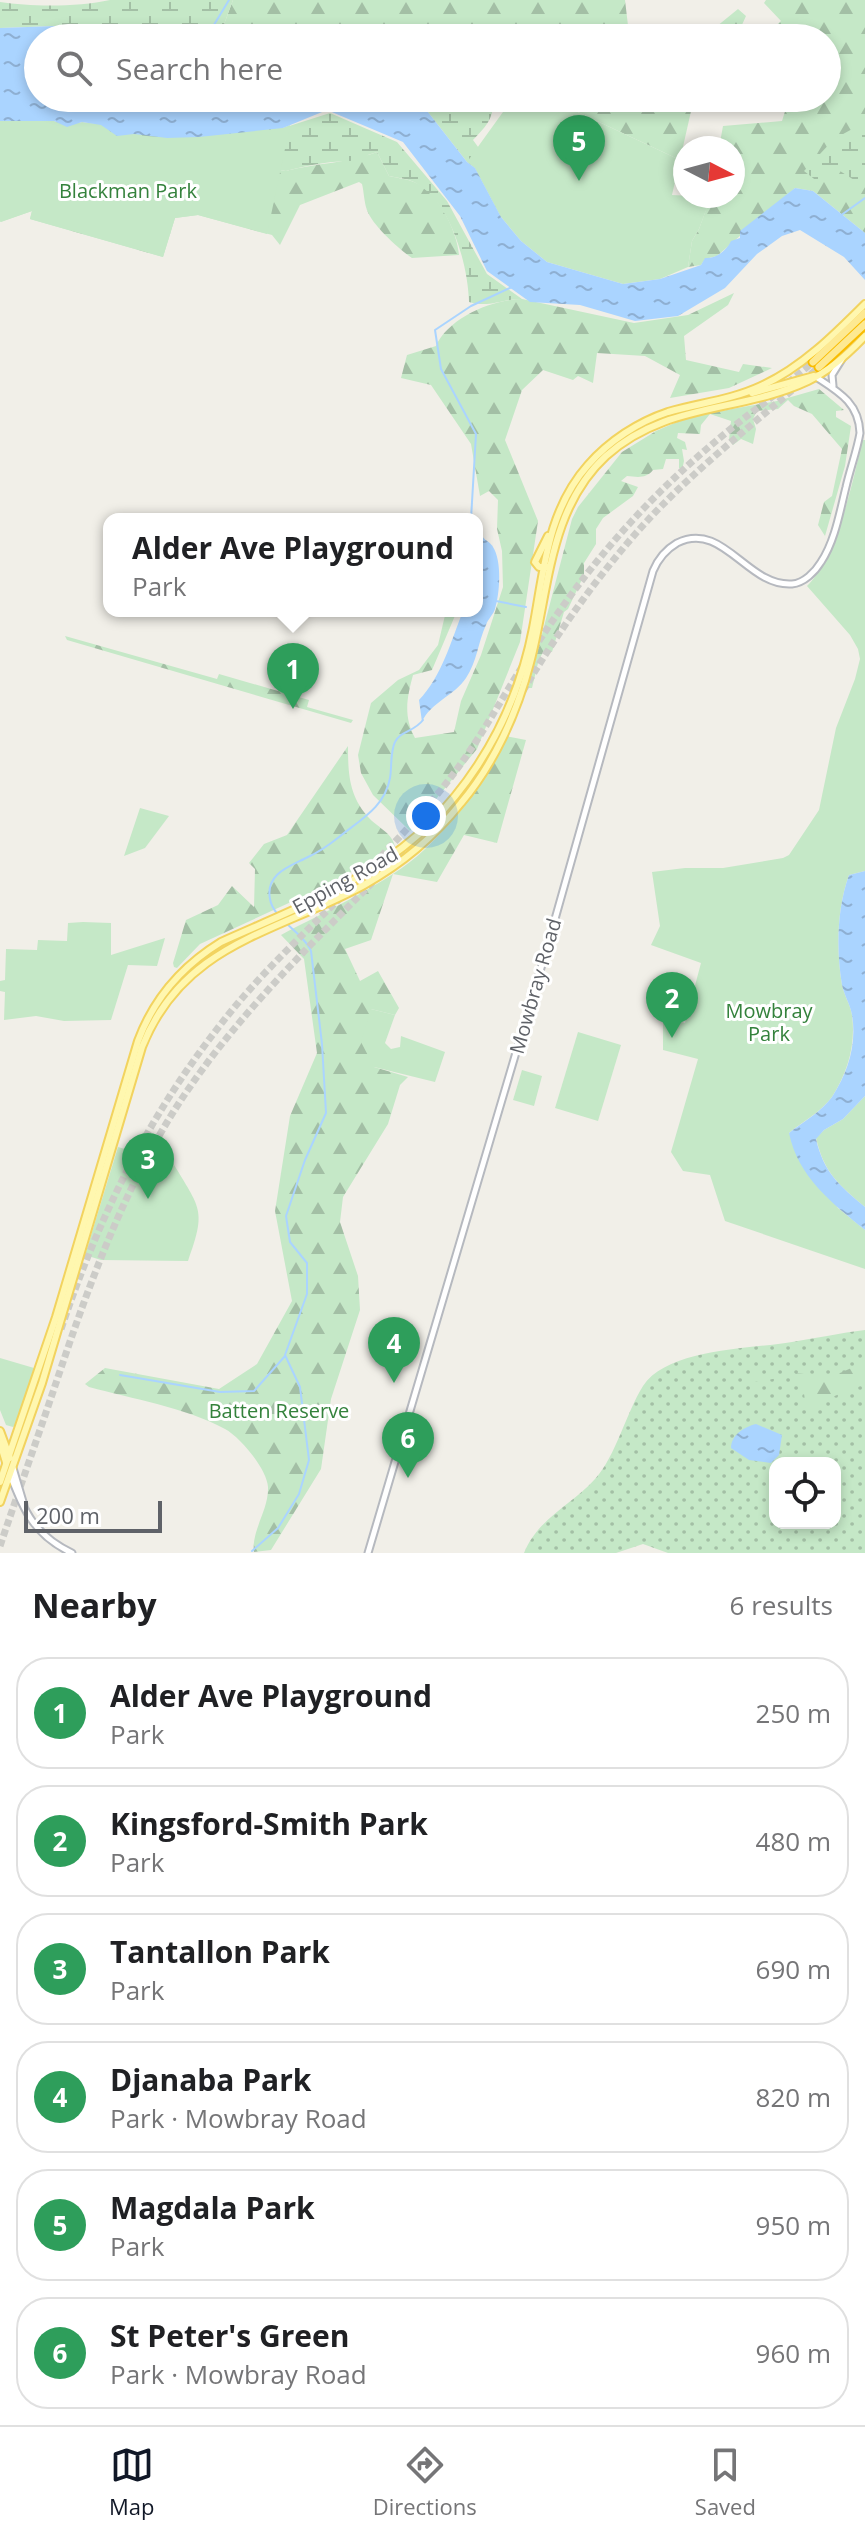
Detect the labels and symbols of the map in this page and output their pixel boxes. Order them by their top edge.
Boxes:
pin: 5 [553,115,605,181]
north arrow [673,136,745,208]
park label: Blackman Park [59,177,198,204]
pin: 1 [267,643,319,709]
your location [406,796,446,836]
street label: Epping Road [287,840,403,920]
street label: Mowbray Road [503,915,567,1057]
pin: 2 [646,972,698,1038]
park label: Mowbray Park [725,997,814,1047]
pin: 3 [122,1133,174,1199]
pin: 4 [368,1317,420,1383]
park label: Batten Reserve [209,1397,349,1424]
pin: 6 [382,1412,434,1478]
scale bar [24,1497,162,1533]

